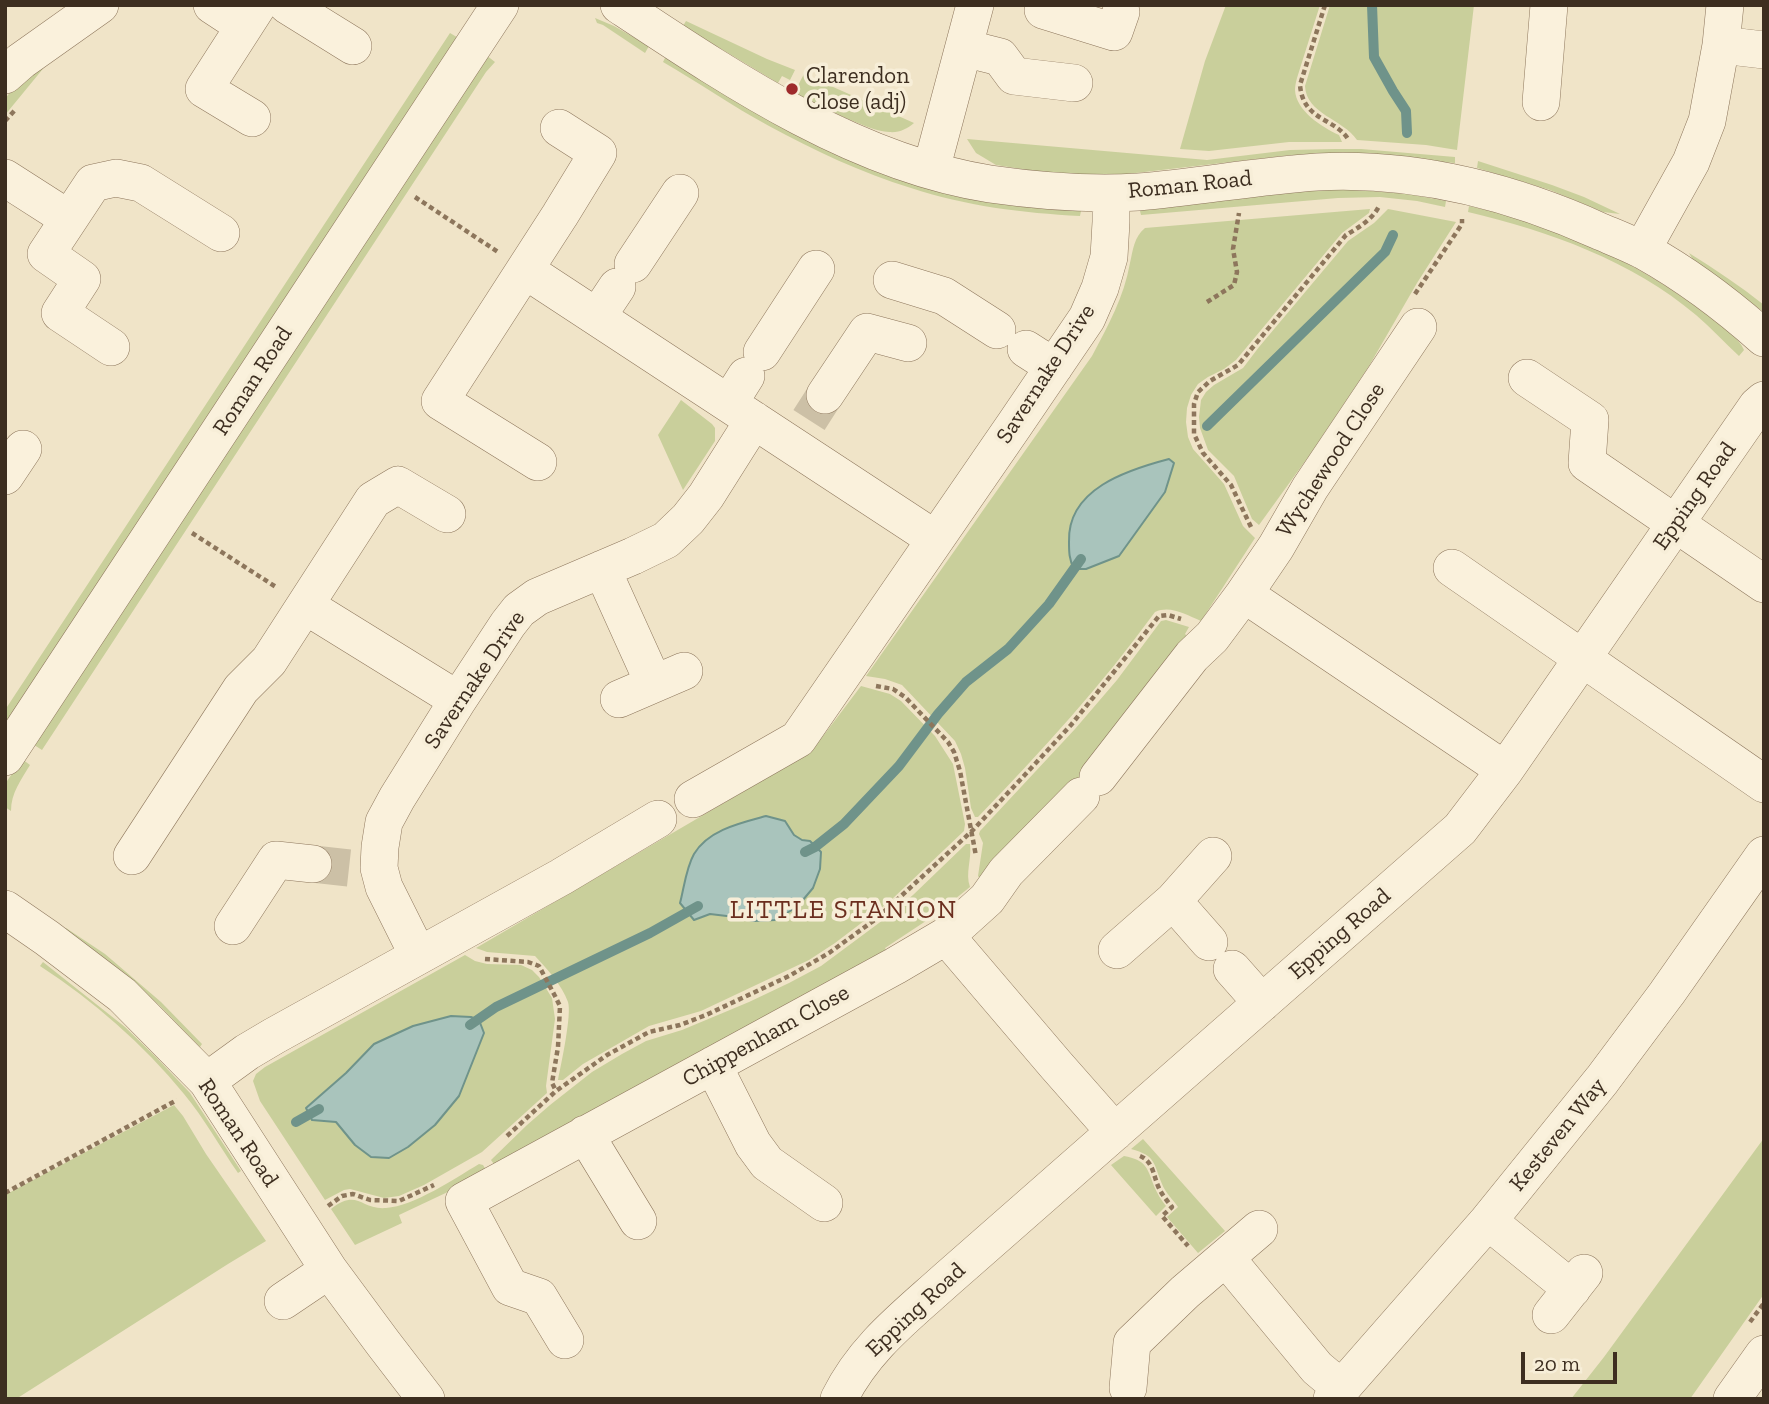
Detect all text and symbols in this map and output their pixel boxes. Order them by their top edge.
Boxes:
place label: Clarendon Close (adj) [806,62,909,116]
marker: Clarendon Close (adj) [784,81,800,97]
street label: Roman Road [1127,165,1253,205]
street label: Savernake Drive [991,299,1101,449]
street label: Roman Road [208,321,298,441]
street label: Wychewood Close [1271,378,1391,542]
street label: Epping Road [1648,437,1742,555]
street label: Savernake Drive [419,606,531,754]
street label: Epping Road [1284,882,1396,986]
district label: LITTLE STANION [731,895,957,927]
street label: Chippenham Close [678,979,854,1093]
street label: Kesteven Way [1504,1073,1612,1197]
street label: Roman Road [192,1074,284,1192]
street label: Epping Road [861,1257,971,1363]
scale bar [1524,1338,1620,1382]
text: 20 m [1534,1351,1580,1376]

